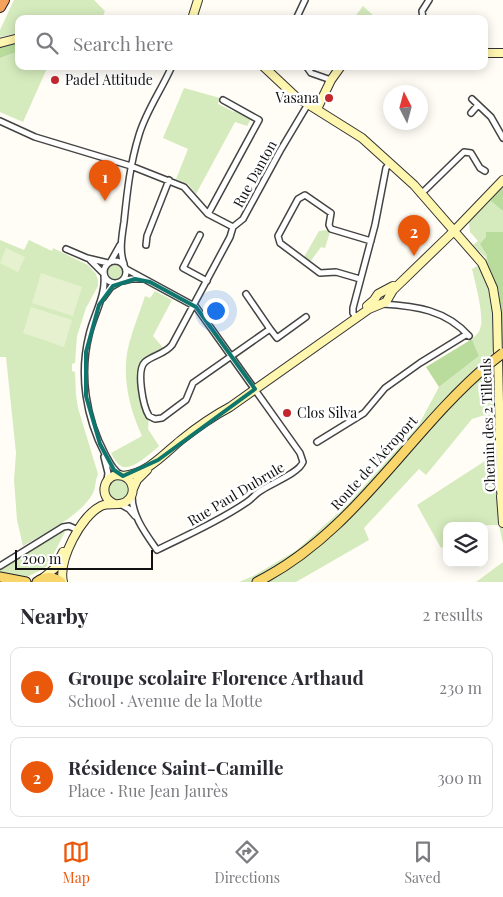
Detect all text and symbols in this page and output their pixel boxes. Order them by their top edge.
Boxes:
search box [15,15,488,70]
icon: search [33,29,61,57]
text: Search here [73,30,173,56]
place label: Padel Attitude [65,70,153,89]
marker: Padel Attitude [49,74,61,86]
north arrow [383,85,428,130]
place label: Vasana [275,88,319,107]
marker: Vasana [323,92,335,104]
street label: Rue Danton [228,136,281,211]
pin: 1 [89,160,121,201]
pin: 2 [398,215,430,256]
your location [203,298,229,324]
street label: Chemin des 2 Tilleuls [476,358,499,492]
place label: Clos Silva [297,403,357,422]
marker: Clos Silva [281,407,293,419]
street label: Route de l'Aéroport [326,411,422,514]
street label: Rue Paul Dubrule [184,457,288,530]
map controls [443,522,488,567]
button: layers [443,522,488,567]
scale bar [15,547,152,570]
text: 200 m [22,549,61,568]
text: Nearby [20,601,89,629]
text: 2 results [423,604,483,625]
text: Groupe scolaire Florence Arthaud [68,664,364,690]
text: 1 [34,677,40,698]
text: 230 m [439,677,482,698]
text: School · Avenue de la Motte [68,690,263,711]
text: Résidence Saint-Camille [68,754,284,780]
text: 2 [33,767,41,788]
text: 300 m [437,767,482,788]
text: Place · Rue Jean Jaurès [68,780,228,801]
tab: Map [62,838,90,887]
tab: Directions [215,838,280,887]
tab: Saved [404,838,441,887]

